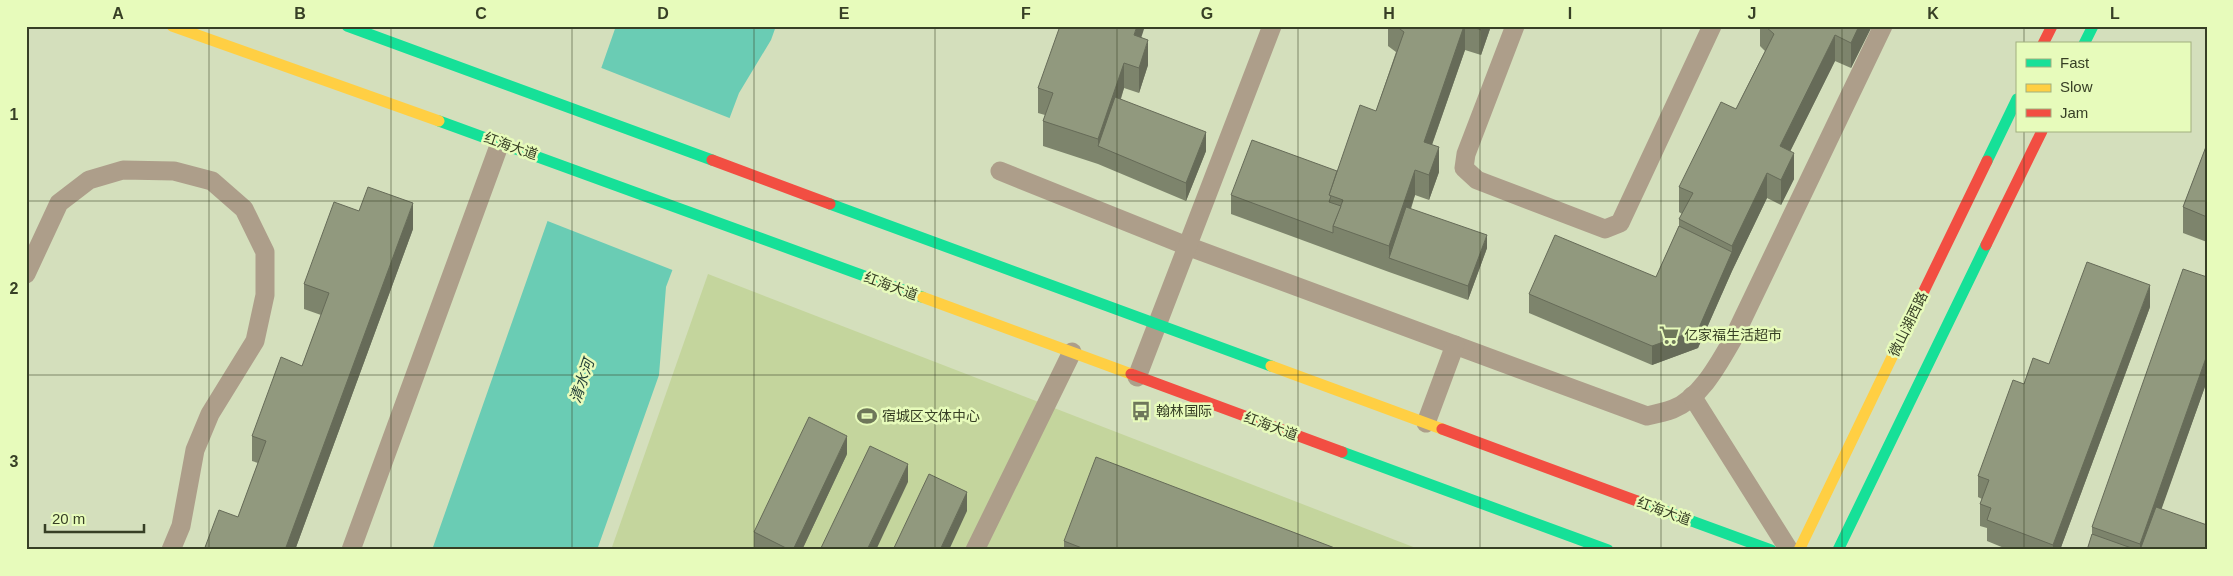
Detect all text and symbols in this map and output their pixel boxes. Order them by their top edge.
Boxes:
text: A [112,5,124,22]
text: B [294,5,306,22]
text: C [475,5,487,22]
text: D [657,5,669,22]
text: E [839,5,850,22]
text: F [1021,5,1031,22]
text: G [1201,5,1213,22]
text: H [1383,5,1395,22]
text: I [1568,5,1572,22]
text: J [1748,5,1756,22]
text: K [1927,5,1939,22]
text: L [2110,5,2120,22]
legend [2016,42,2190,132]
text: Fast [2060,54,2090,71]
text: Slow [2060,78,2093,95]
text: Jam [2060,104,2088,121]
text: 1 [10,106,19,123]
street label: 红海大道 [482,129,540,163]
street label: 红海大道 [862,269,920,303]
text: 2 [10,280,19,297]
street label: 微山湖西路 [1885,289,1931,359]
supermarket icon: 亿家福生活超市 [1658,324,1680,346]
place label: 亿家福生活超市 [1684,327,1782,343]
water label: 清水河 [566,354,598,405]
bus stop icon: 翰林国际 [1130,400,1152,422]
place label: 翰林国际 [1156,403,1212,419]
sports icon: 宿城区文体中心 [856,405,878,427]
place label: 宿城区文体中心 [882,408,980,424]
street label: 红海大道 [1242,409,1300,443]
text: 3 [10,453,19,470]
street label: 红海大道 [1635,494,1693,528]
scale bar [45,501,144,533]
text: 20 m [52,510,85,527]

